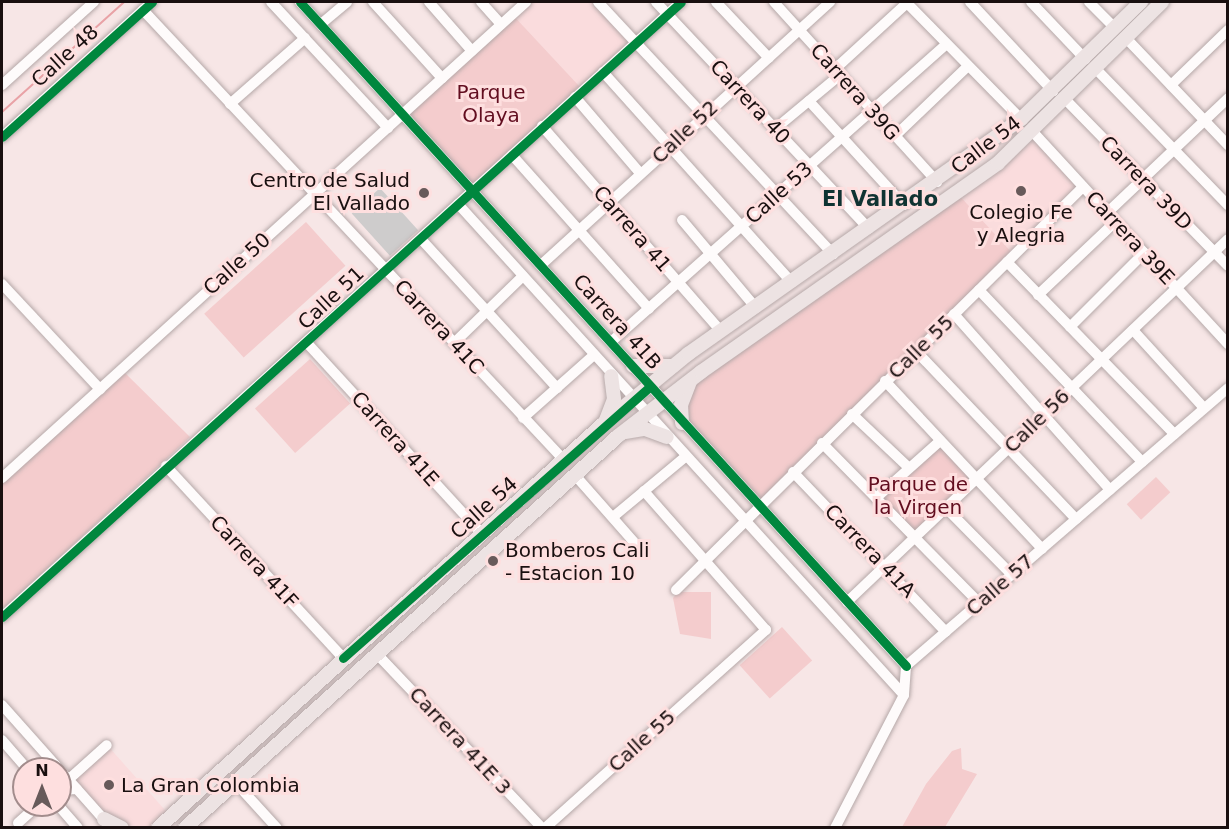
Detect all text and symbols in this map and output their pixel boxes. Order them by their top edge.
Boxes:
street label: Calle 48 [27,20,103,92]
street label: Carrera 39G [805,39,905,145]
street label: Carrera 40 [705,55,795,149]
park label: Parque Olaya [457,80,525,127]
street label: Calle 52 [647,95,723,169]
street label: Calle 54 [946,111,1026,179]
street label: Carrera 39D [1095,131,1197,235]
street label: Calle 53 [741,157,817,229]
place label: Centro de Salud El Vallado [250,169,410,216]
street label: Carrera 41 [588,181,676,277]
marker: Centro de Salud El Vallado [415,184,433,202]
marker: Colegio Fe y Alegria [1014,184,1028,198]
district label: El Vallado [822,186,938,212]
street label: Carrera 39E [1081,186,1179,290]
place label: Colegio Fe y Alegria [969,200,1073,247]
street label: Calle 50 [199,228,275,300]
street label: Calle 51 [293,261,369,335]
street label: Carrera 41B [568,269,666,375]
street label: Carrera 41C [389,275,489,379]
street label: Calle 55 [883,310,959,384]
street label: Calle 56 [999,384,1075,458]
street label: Carrera 41E [346,387,444,491]
street label: Calle 54 [446,472,522,544]
park label: Parque de la Virgen [868,473,968,520]
street label: Carrera 41A [820,499,920,603]
street label: Carrera 41F [205,511,303,613]
place label: Bomberos Cali - Estacion 10 [505,538,650,585]
street label: Calle 57 [961,549,1039,621]
marker: Bomberos Cali - Estacion 10 [486,554,500,568]
street label: Carrera 41E 3 [404,682,516,800]
street label: Calle 55 [604,705,680,777]
north arrow [12,757,72,817]
text: N [35,761,49,780]
place label: La Gran Colombia [121,773,300,797]
marker: La Gran Colombia [102,778,116,792]

